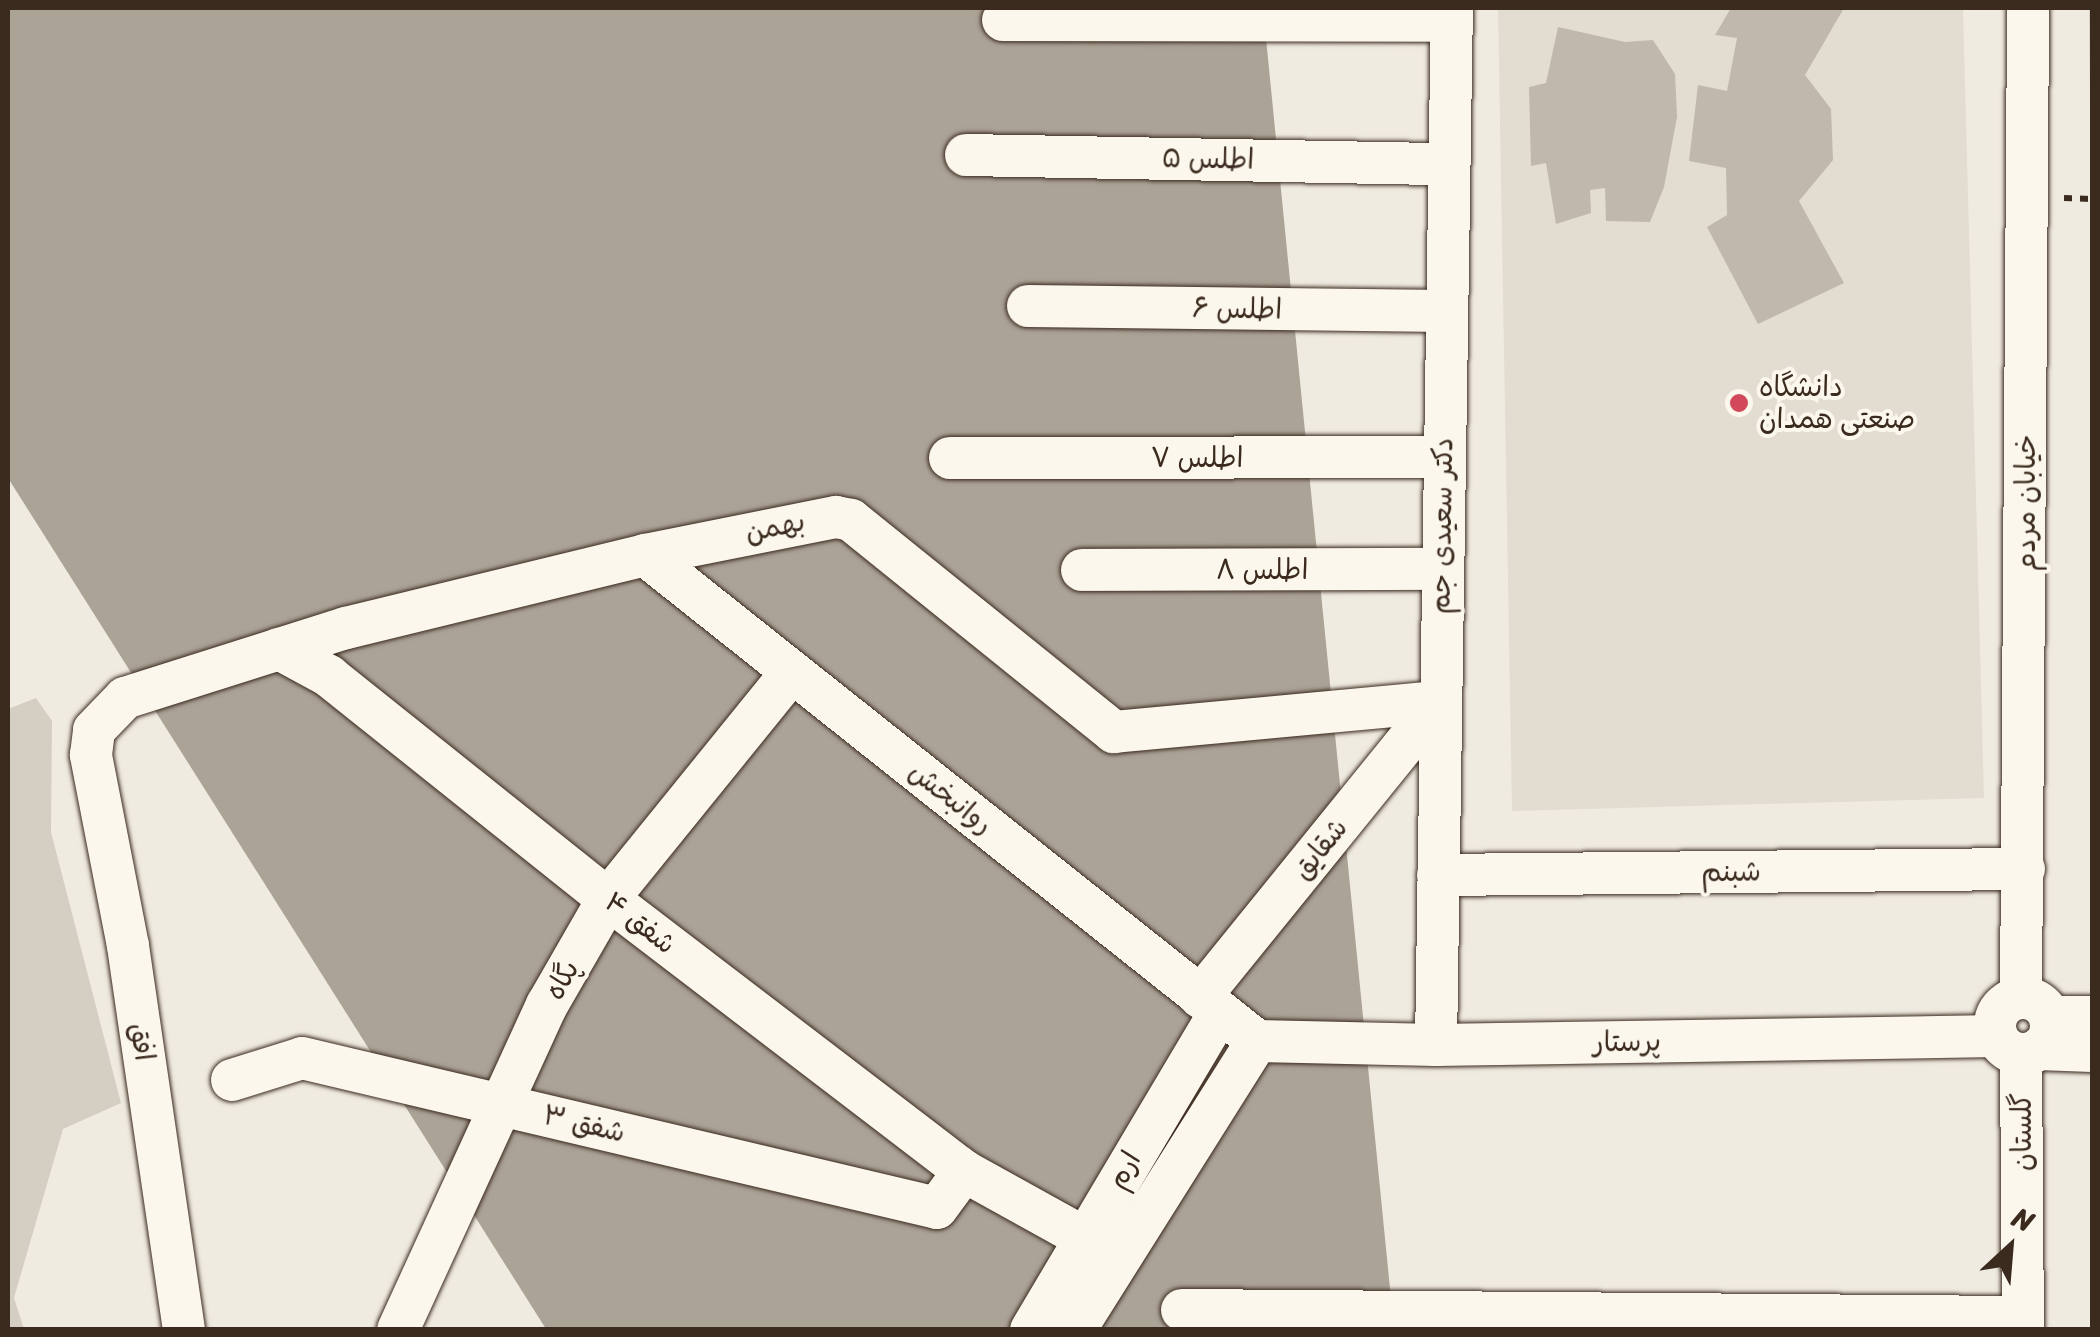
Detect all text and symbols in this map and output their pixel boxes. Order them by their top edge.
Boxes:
street label: اطلس ۵ [1161,141,1255,177]
street label: اطلس ۶ [1192,291,1282,327]
place label: دانشگاه صنعتی همدان [1759,370,1915,436]
marker: دانشگاه صنعتی همدان [1728,392,1750,414]
street label: خیابان مردم [2009,434,2043,572]
street label: دکتر سعیدی جم [1424,437,1460,615]
street label: اطلس ۷ [1151,441,1243,475]
street label: بهمن [742,504,808,550]
street label: اطلس ۸ [1216,553,1308,587]
street label: روانبخش [902,755,1000,841]
street label: شقایق [1285,812,1355,886]
street label: شبنم [1701,855,1761,889]
street label: شفق ۴ [598,885,682,961]
street label: پگاه [537,954,587,1006]
street label: افق [123,1021,161,1063]
street label: پرستار [1593,1025,1661,1059]
street label: گلستان [2005,1093,2039,1171]
street label: شفق ۳ [540,1098,628,1150]
street label: ارم [1100,1145,1148,1195]
text: N [2004,1193,2043,1246]
north arrow [1960,1197,2060,1297]

